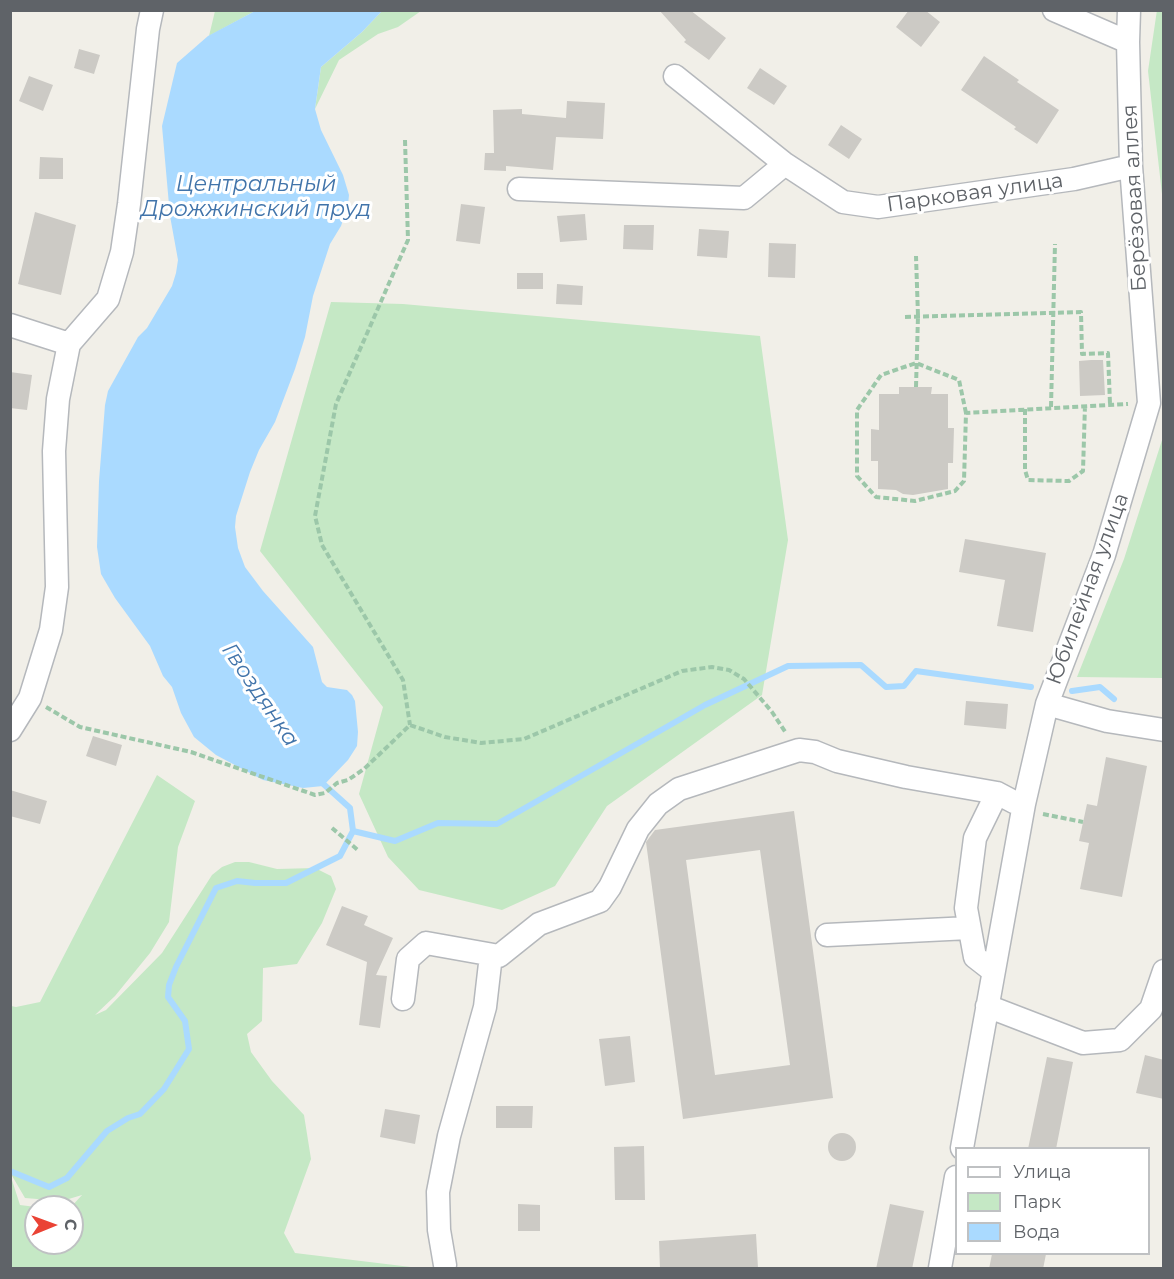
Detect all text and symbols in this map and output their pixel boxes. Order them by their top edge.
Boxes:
street label: Берёзовая аллея [1118,104,1152,292]
street label: Парковая улица [885,168,1065,218]
water label: Центральный Дрожжинский пруд [141,172,371,224]
street label: Юбилейная улица [1042,490,1134,688]
water label: Гвоздянка [216,638,304,752]
legend [955,1147,1150,1255]
text: Улица [1013,1161,1071,1183]
text: Парк [1013,1191,1061,1213]
north arrow [24,1195,84,1255]
text: С [61,1219,80,1231]
text: Вода [1013,1221,1060,1243]

